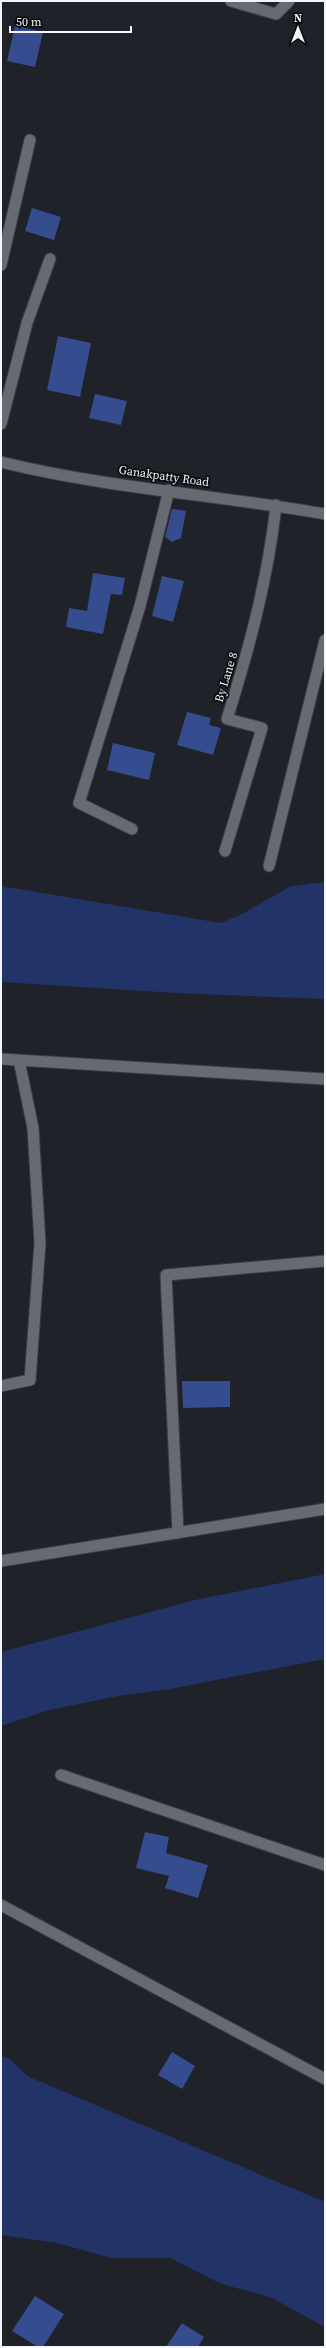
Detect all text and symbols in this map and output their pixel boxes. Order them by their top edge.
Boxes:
scale bar [10,8,131,34]
north arrow [278,8,318,48]
text: N [294,11,302,26]
text: 50 m [16,14,42,30]
street label: Ganakpatty Road [118,462,210,490]
street label: By Lane 8 [211,650,241,704]

